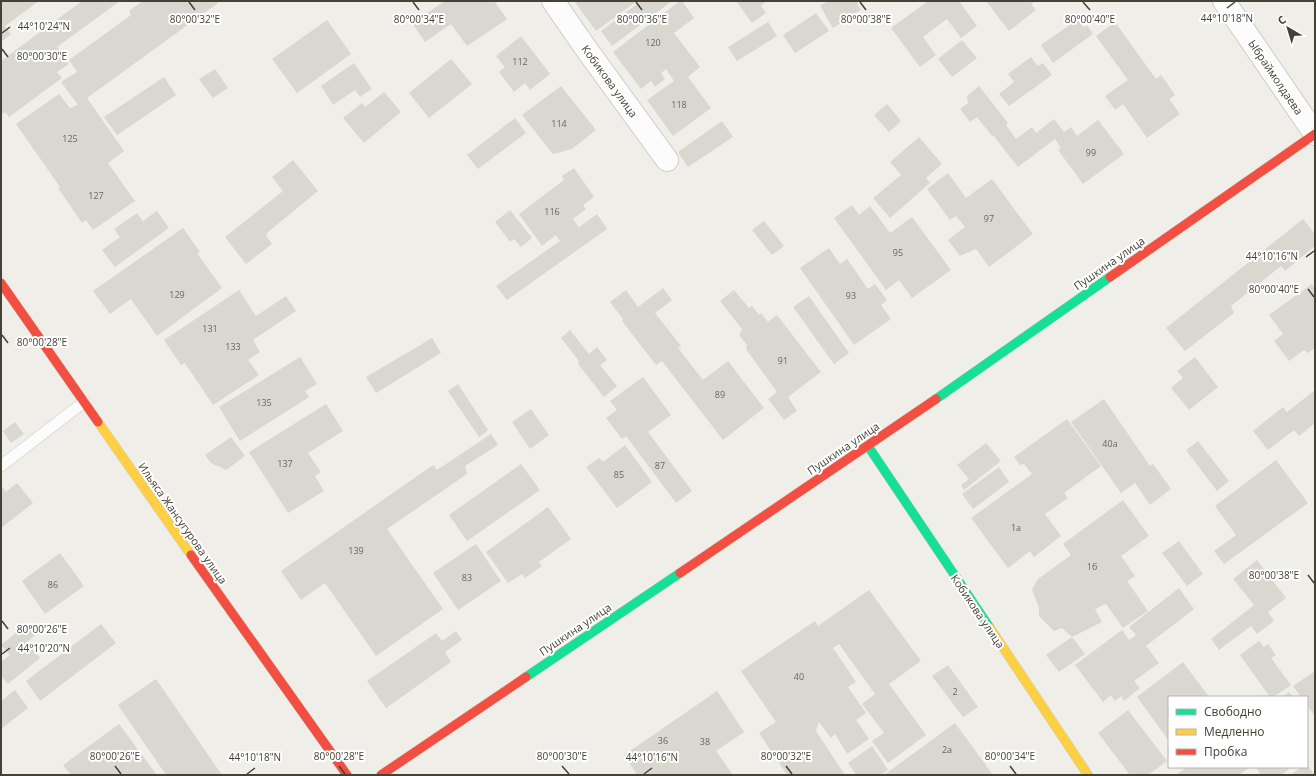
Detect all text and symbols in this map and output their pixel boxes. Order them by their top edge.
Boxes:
north arrow [1268,8,1308,48]
text: 44°10'18"N [1201,11,1253,25]
text: 80°00'32"E [170,12,220,26]
text: 80°00'34"E [394,12,444,26]
text: 80°00'36"E [617,12,667,26]
text: 80°00'38"E [841,12,891,26]
text: 80°00'40"E [1065,12,1115,26]
text: С [1274,12,1289,28]
text: 44°10'24"N [18,19,70,33]
house number: 120 [645,36,661,49]
street label: Ыбраймолдаева [1245,36,1307,118]
street label: Кобикова улица [579,42,641,120]
text: 80°00'30"E [17,49,67,63]
house number: 112 [512,55,528,68]
house number: 118 [671,98,687,111]
house number: 114 [551,117,567,130]
house number: 125 [62,132,78,145]
house number: 99 [1086,146,1096,159]
house number: 127 [88,189,104,202]
house number: 116 [544,205,560,218]
house number: 97 [984,212,994,225]
street label: Пушкина улица [1070,233,1148,293]
house number: 95 [893,246,903,259]
text: 44°10'16"N [1246,249,1298,263]
text: 80°00'40"E [1249,282,1299,296]
house number: 129 [169,288,185,301]
house number: 93 [846,289,856,302]
house number: 131 [202,322,218,335]
text: 80°00'28"E [17,335,67,349]
house number: 133 [225,340,241,353]
house number: 91 [778,354,788,367]
house number: 89 [715,388,725,401]
house number: 135 [256,396,272,409]
street label: Пушкина улица [804,418,882,478]
house number: 40а [1102,437,1118,450]
house number: 137 [277,457,293,470]
street label: Ильяса Жансугурова улица [135,459,231,587]
house number: 87 [655,459,665,472]
house number: 85 [614,468,624,481]
house number: 1а [1011,521,1021,534]
house number: 139 [348,544,364,557]
house number: 1б [1087,560,1097,573]
text: 80°00'38"E [1249,568,1299,582]
house number: 83 [462,571,472,584]
street label: Кобикова улица [948,571,1008,651]
house number: 86 [48,578,58,591]
street label: Пушкина улица [536,599,614,659]
text: 80°00'26"E [17,622,67,636]
text: 44°10'20"N [18,641,70,655]
house number: 40 [794,670,804,683]
house number: 2 [952,685,958,698]
legend [1168,696,1308,768]
text: Свободно [1204,703,1262,720]
text: Медленно [1204,723,1264,740]
house number: 36 [658,734,668,747]
house number: 38 [700,735,710,748]
house number: 2а [942,743,952,756]
text: Пробка [1204,743,1247,760]
text: 80°00'26"E [90,749,140,763]
text: 80°00'28"E [314,749,364,763]
text: 80°00'30"E [537,749,587,763]
text: 80°00'32"E [761,749,811,763]
text: 80°00'34"E [985,749,1035,763]
text: 44°10'18"N [229,750,281,764]
text: 44°10'16"N [626,750,678,764]

